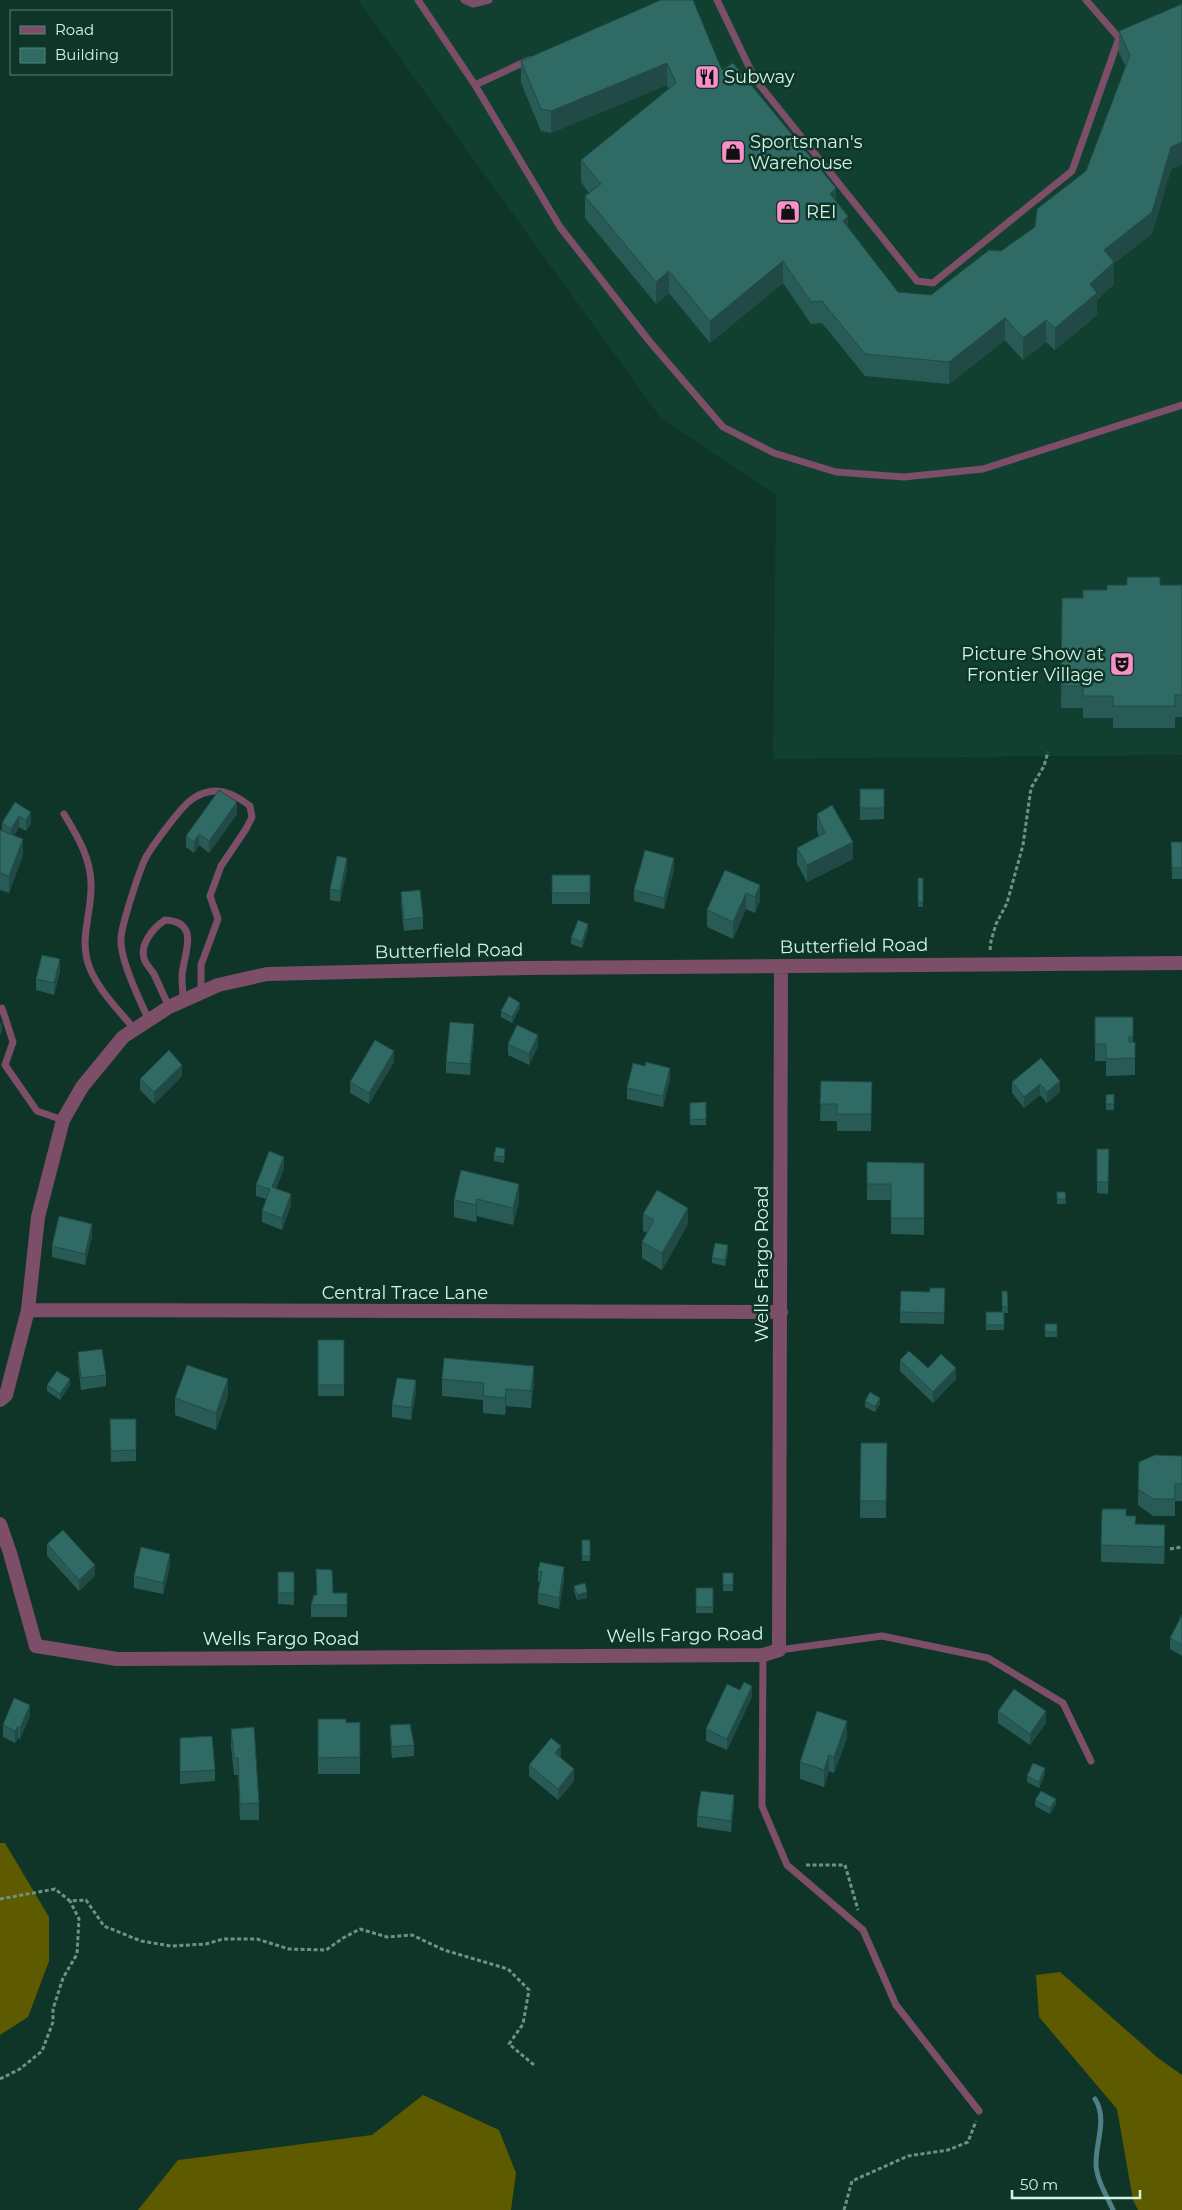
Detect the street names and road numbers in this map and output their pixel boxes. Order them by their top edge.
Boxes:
street label: Butterfield Road [779,934,929,958]
street label: Butterfield Road [374,939,524,963]
street label: Wells Fargo Road [751,1185,773,1343]
street label: Central Trace Lane [322,1282,488,1304]
street label: Wells Fargo Road [606,1623,764,1647]
street label: Wells Fargo Road [202,1628,360,1650]

